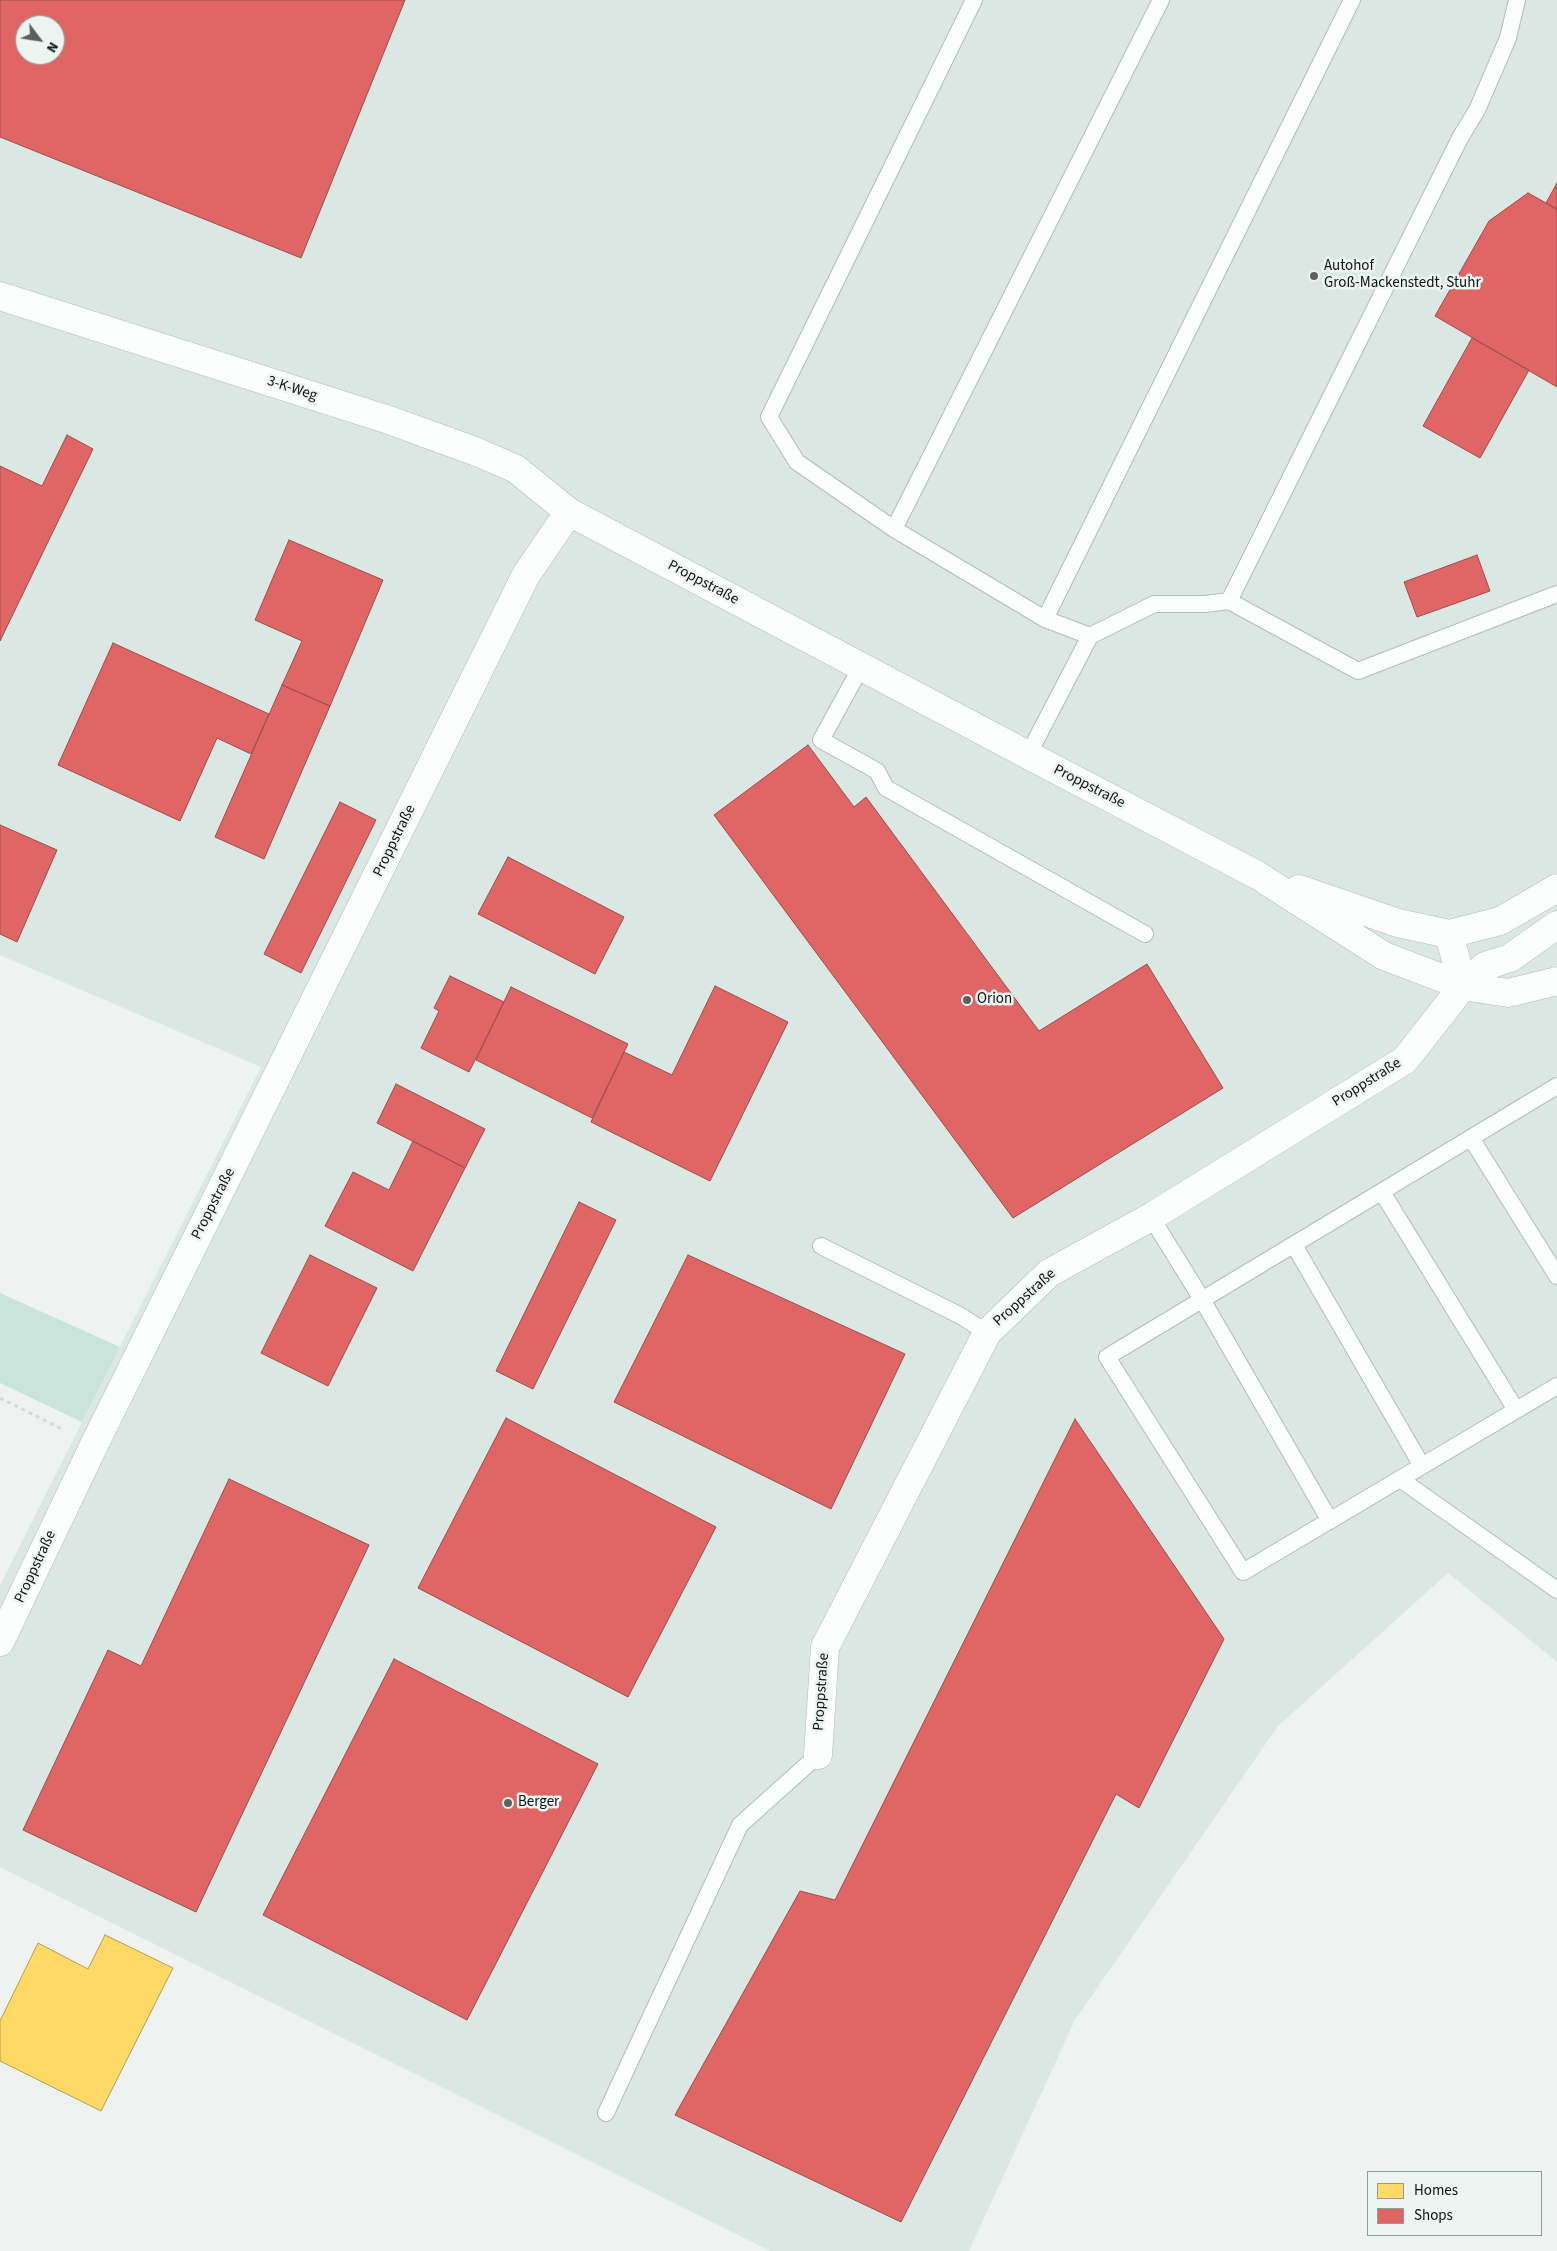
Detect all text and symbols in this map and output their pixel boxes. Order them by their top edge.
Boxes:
north arrow [15,15,65,65]
text: N [41,38,63,56]
place label: Autohof Groß-Mackenstedt, Stuhr [1324,258,1481,293]
marker: Autohof Groß-Mackenstedt, Stuhr [1308,270,1320,282]
street label: 3-K-Weg [265,372,319,406]
street label: Proppstraße [664,557,742,609]
street label: Proppstraße [1050,761,1128,813]
street label: Proppstraße [370,802,420,880]
place label: Orion [977,991,1012,1009]
marker: Orion [961,994,973,1006]
street label: Proppstraße [1329,1055,1405,1111]
street label: Proppstraße [188,1165,240,1243]
street label: Proppstraße [990,1265,1060,1331]
street label: Proppstraße [11,1528,61,1606]
street label: Proppstraße [810,1653,834,1731]
place label: Berger [518,1794,559,1812]
marker: Berger [502,1797,514,1809]
legend [1367,2171,1542,2236]
text: Homes [1414,2180,1458,2201]
text: Shops [1414,2205,1453,2226]

